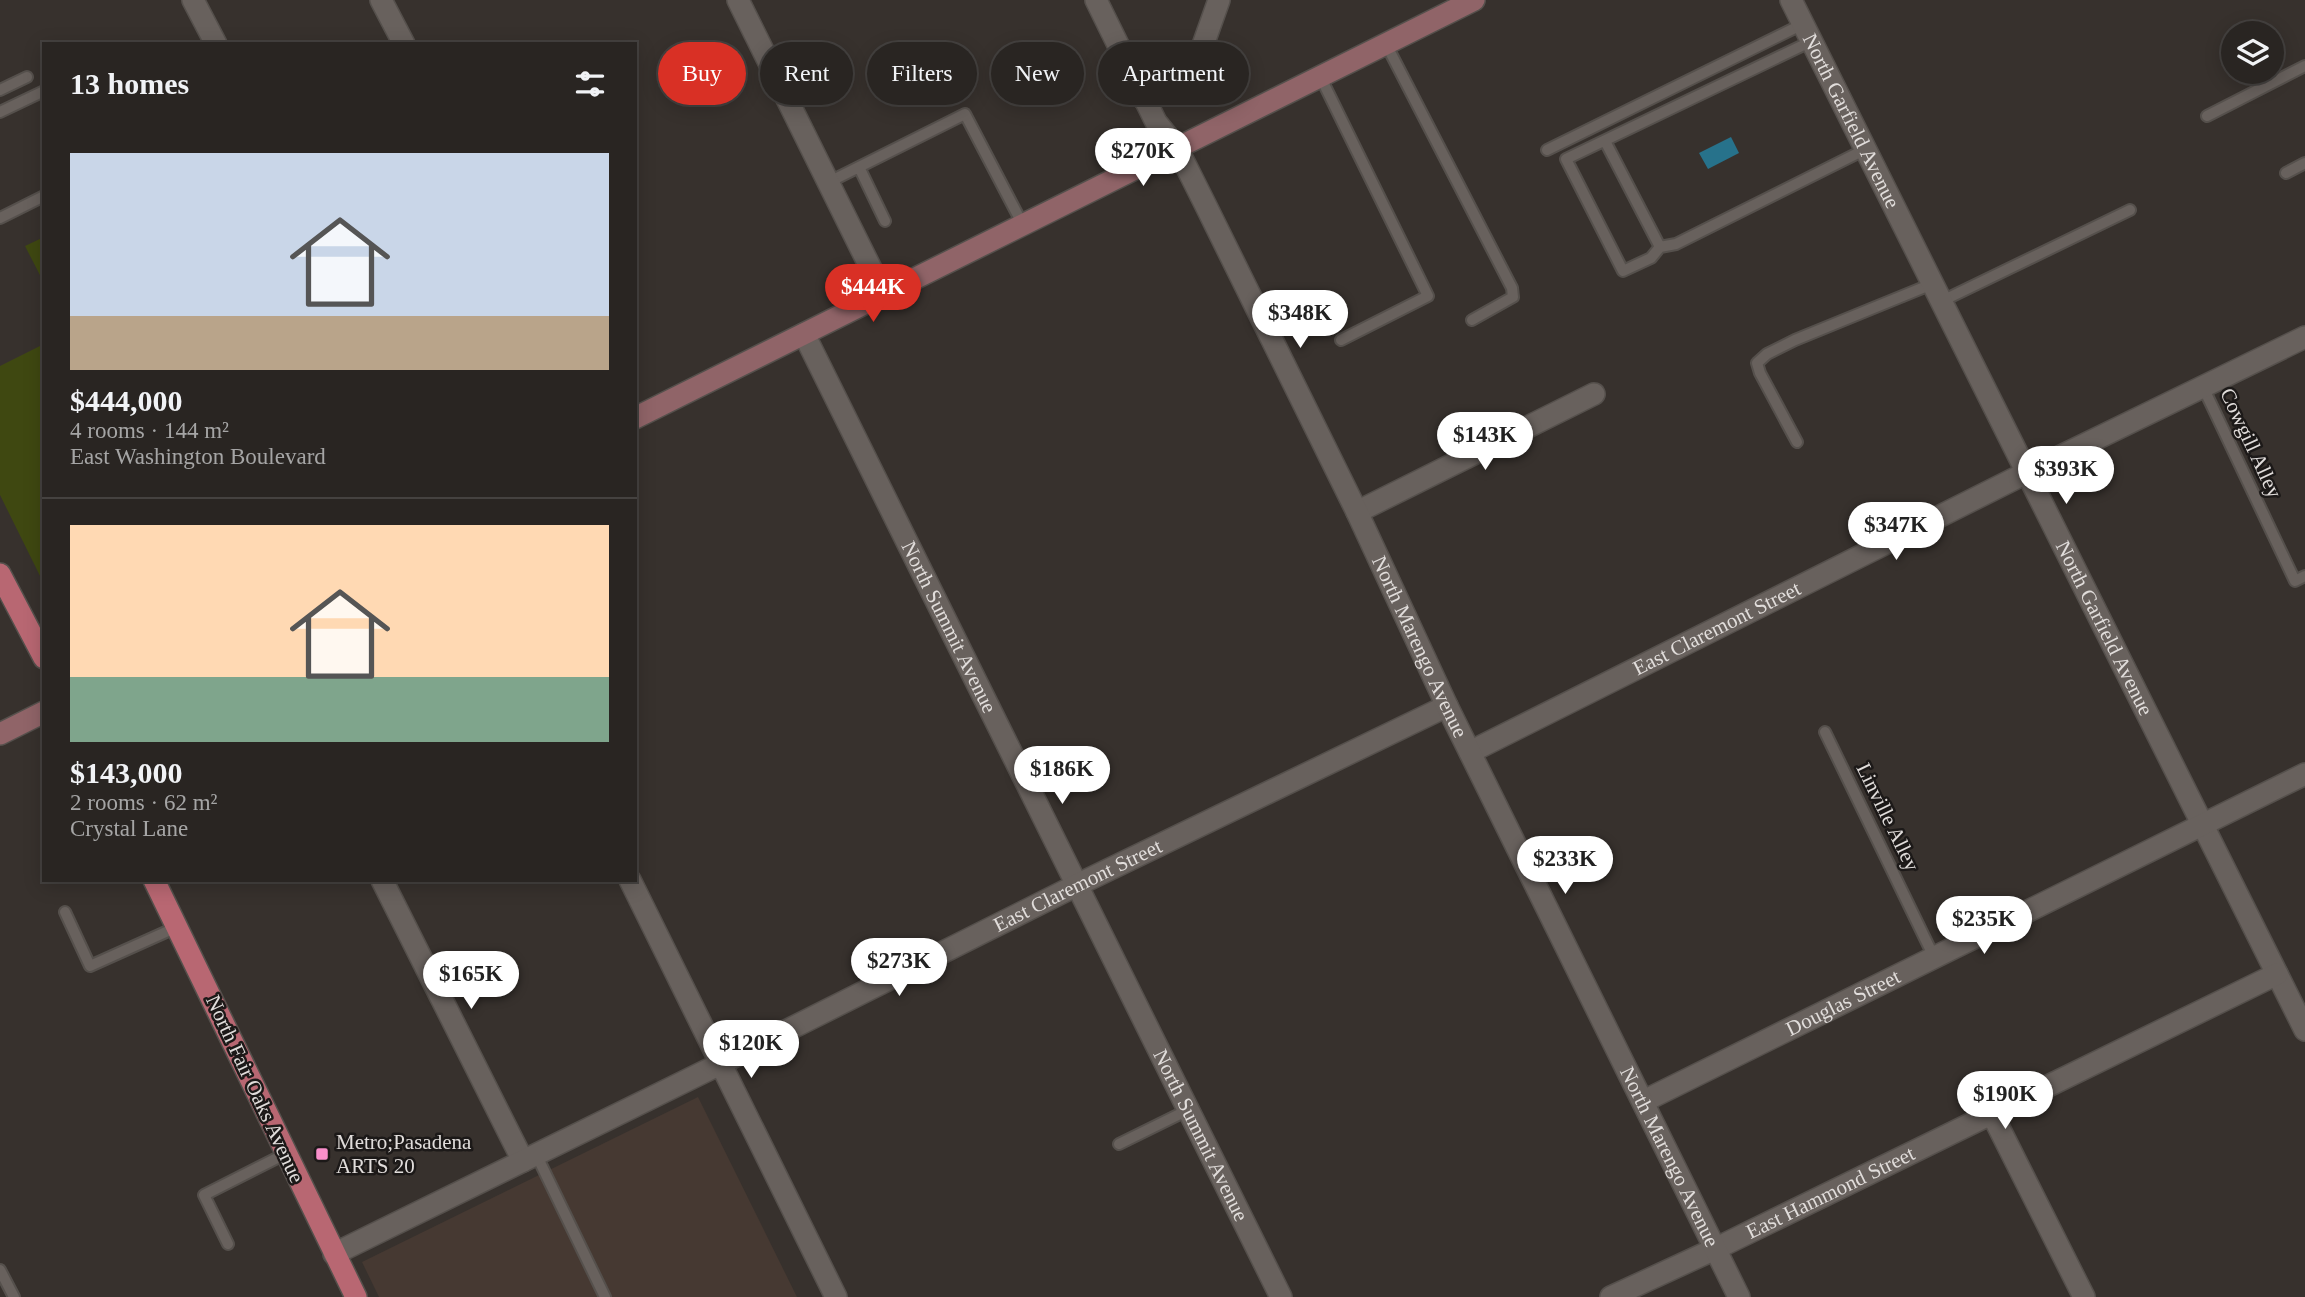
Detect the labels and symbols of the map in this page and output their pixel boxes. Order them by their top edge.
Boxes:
street label: North Garfield Avenue [1798,29,1905,212]
pin: $270K [1094,128,1192,188]
pin: $444K [824,264,922,324]
pin: $348K [1251,290,1349,350]
street label: Cowgill Alley [2215,384,2287,502]
pin: $143K [1436,412,1534,472]
pin: $393K [2017,447,2115,506]
pin: $347K [1847,503,1945,562]
street label: North Summit Avenue [897,537,1002,717]
street label: North Garfield Avenue [2051,537,2158,719]
street label: North Marengo Avenue [1367,552,1473,742]
street label: East Claremont Street [1629,576,1805,680]
pin: $186K [1013,746,1111,806]
street label: Linville Alley [1852,759,1925,875]
street label: East Claremont Street [990,834,1166,937]
pin: $233K [1516,836,1614,896]
pin: $235K [1935,897,2033,956]
pin: $273K [850,939,948,998]
pin: $165K [422,951,520,1011]
street label: Douglas Street [1782,964,1904,1041]
street label: North Fair Oaks Avenue [201,991,309,1187]
pin: $120K [702,1020,800,1080]
street label: North Summit Avenue [1148,1045,1253,1225]
street label: North Marengo Avenue [1615,1063,1724,1251]
pin: $190K [1956,1072,2054,1131]
place label: Metro;Pasadena ARTS 20 [336,1130,472,1178]
street label: East Hammond Street [1742,1141,1919,1244]
marker: Metro;Pasadena ARTS 20 [314,1146,330,1162]

